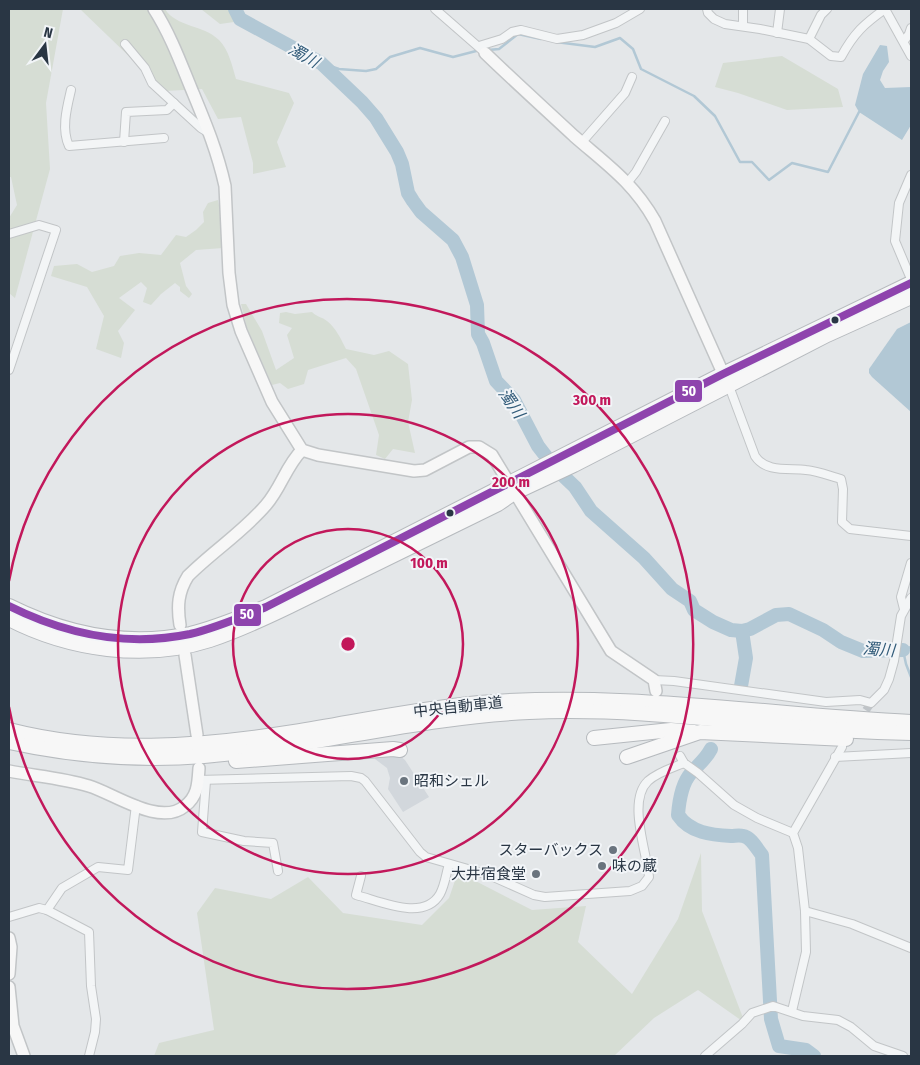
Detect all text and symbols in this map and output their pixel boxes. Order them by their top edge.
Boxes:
north arrow [20,20,70,70]
text: N [42,24,54,42]
water label: 濁川 [285,39,324,73]
unlabelled marker [830,315,840,325]
line badge: 50 [674,379,703,403]
text: 50 [682,383,697,400]
water label: 濁川 [495,385,530,423]
text: 300 m [572,391,611,409]
text: 200 m [491,473,530,491]
unlabelled marker [445,508,455,518]
text: 100 m [410,554,448,572]
line badge: 50 [233,603,262,627]
text: 50 [240,606,255,623]
centre of rings [339,635,357,653]
water label: 濁川 [862,639,898,660]
street label: 中央自動車道 [412,693,504,721]
place label: 昭和シェル [414,772,489,790]
marker: 昭和シェル [398,775,410,787]
place label: スターバックス [499,841,603,859]
marker: スターバックス [607,844,619,856]
place label: 味の蔵 [612,857,657,875]
marker: 味の蔵 [596,860,608,872]
place label: 大井宿食堂 [451,865,526,883]
marker: 大井宿食堂 [530,868,542,880]

